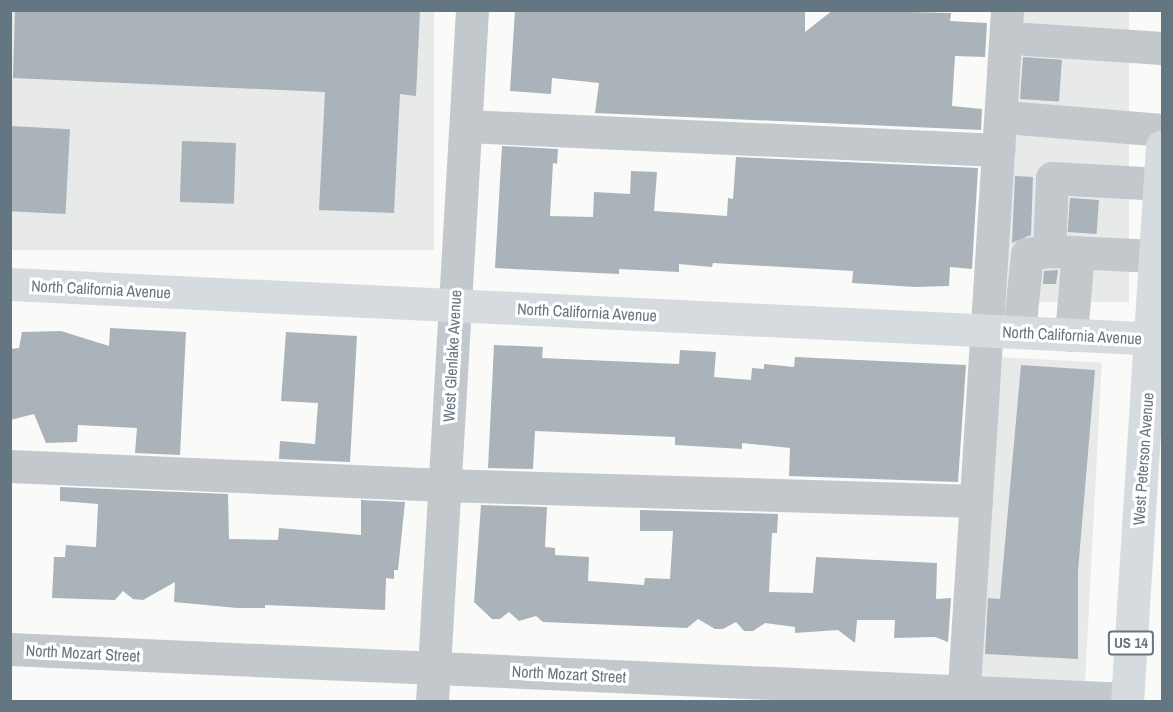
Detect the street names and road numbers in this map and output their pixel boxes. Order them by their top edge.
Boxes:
street label: North California Avenue [30,276,172,302]
street label: West Glenlake Avenue [439,289,465,423]
street label: North California Avenue [516,299,658,325]
street label: North California Avenue [1001,322,1143,348]
street label: West Peterson Avenue [1129,392,1157,526]
road number: US 14 [1107,631,1155,655]
street label: North Mozart Street [25,640,141,666]
street label: North Mozart Street [511,661,627,687]

